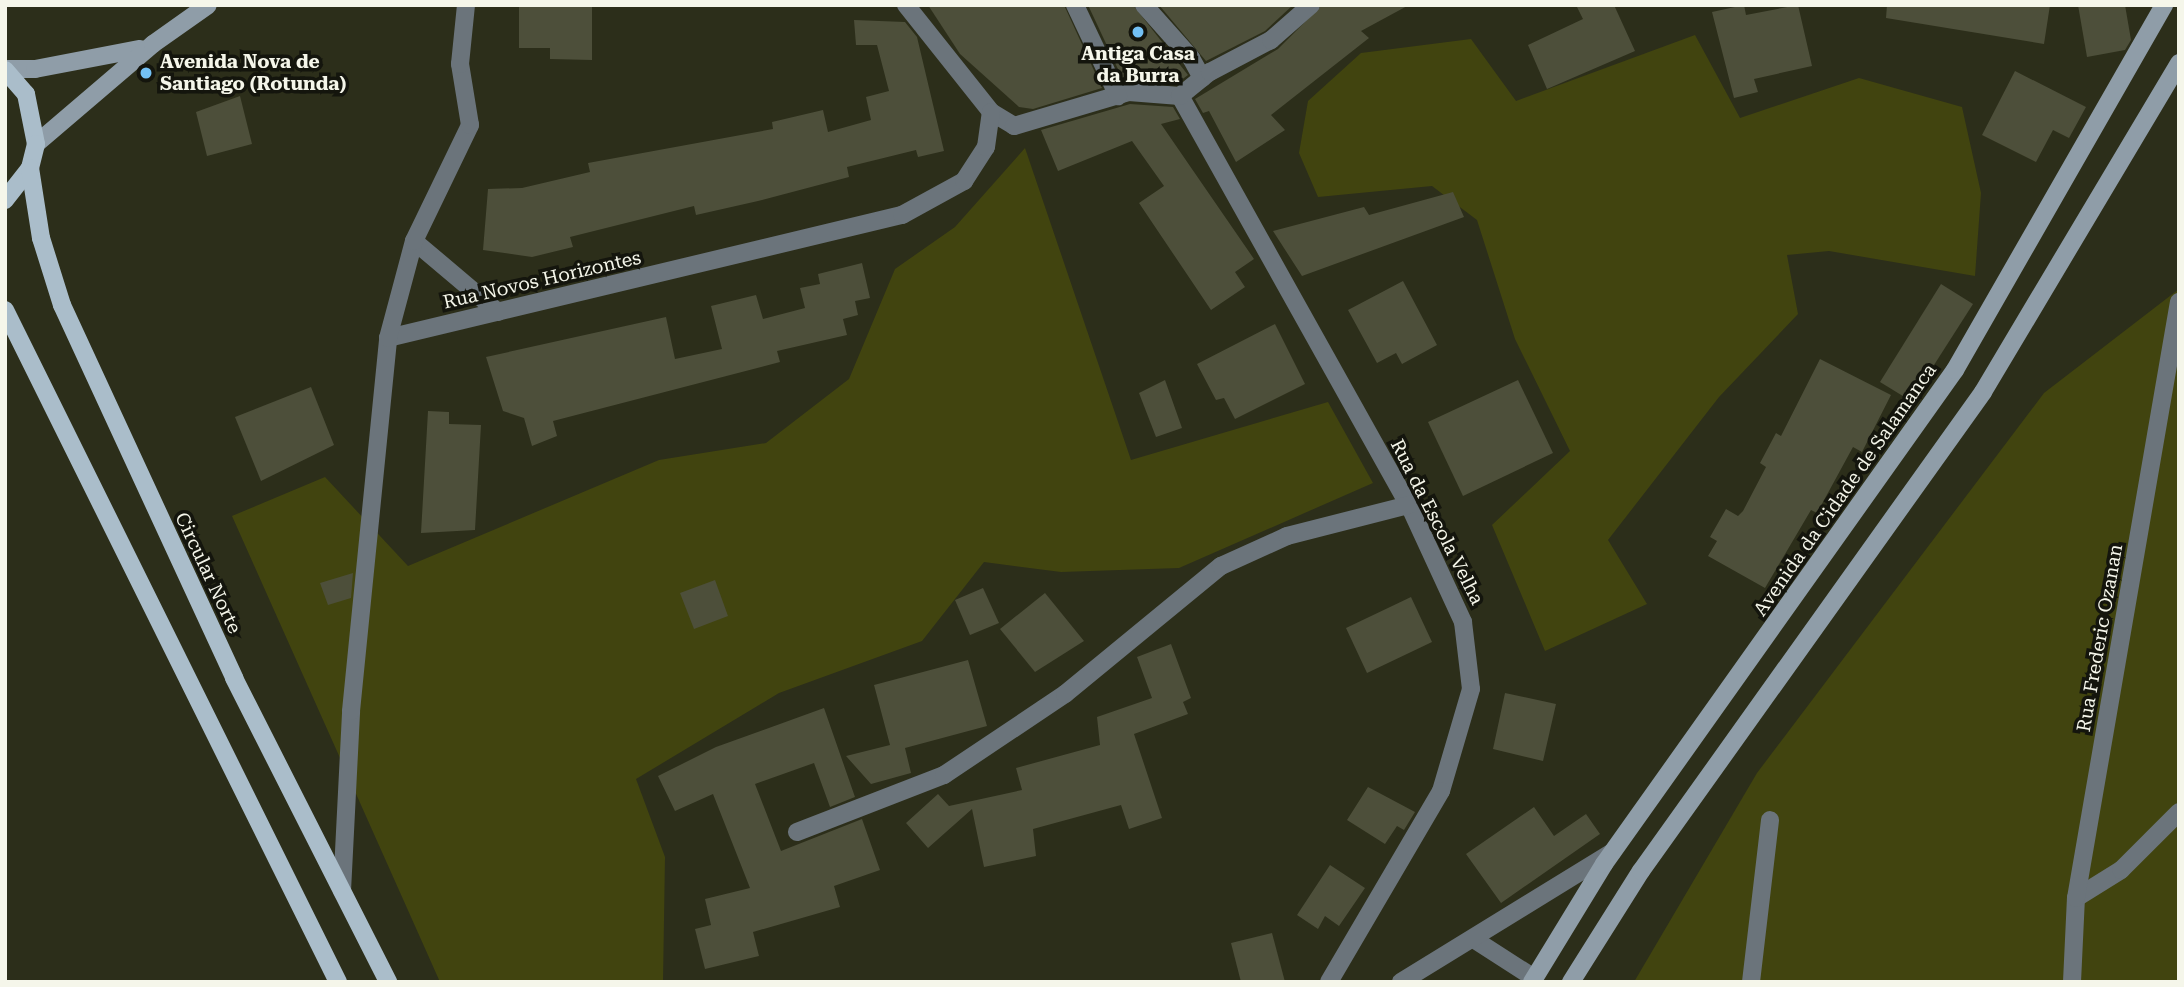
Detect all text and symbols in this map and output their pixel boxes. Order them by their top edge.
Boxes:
marker: Antiga Casa da Burra [1130,24,1146,40]
place label: Antiga Casa da Burra [1081,43,1195,87]
place label: Avenida Nova de Santiago (Rotunda) [160,51,346,95]
marker: Avenida Nova de Santiago (Rotunda) [138,65,154,81]
street label: Rua Novos Horizontes [441,246,643,314]
street label: Avenida da Cidade de Salamanca [1749,359,1941,621]
street label: Rua da Escola Velha [1385,435,1489,609]
street label: Circular Norte [170,509,246,637]
street label: Rua Frederic Ozanan [2072,542,2128,734]

